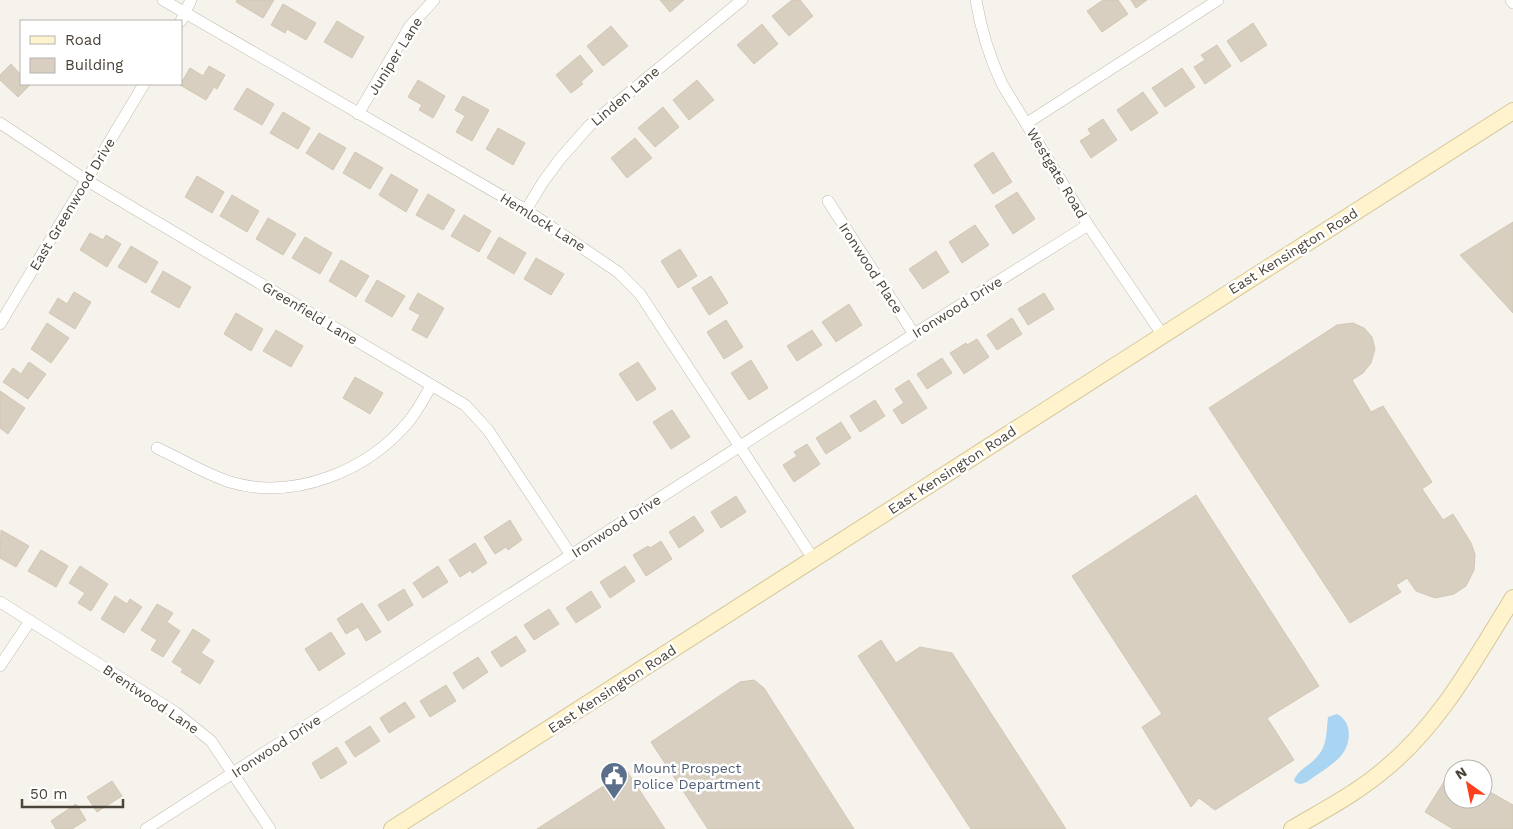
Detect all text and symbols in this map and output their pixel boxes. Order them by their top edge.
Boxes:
street label: Juniper Lane [365,14,425,98]
legend [20,20,182,85]
text: Road [65,31,102,49]
text: Building [65,56,123,74]
street label: Linden Lane [588,63,662,129]
street label: Westgate Road [1024,125,1090,221]
street label: East Greenwood Drive [26,135,118,273]
street label: Hemlock Lane [497,189,589,255]
street label: East Kensington Road [1225,205,1361,297]
street label: Ironwood Place [836,220,906,316]
street label: Ironwood Drive [909,273,1005,341]
street label: Greenfield Lane [259,278,361,348]
street label: East Kensington Road [885,423,1019,517]
street label: Ironwood Drive [568,491,664,561]
street label: East Kensington Road [545,642,679,736]
street label: Brentwood Lane [100,661,202,737]
street label: Ironwood Drive [228,711,324,781]
north arrow [1443,759,1493,809]
place label: Mount Prospect Police Department [633,760,761,792]
public building icon: Mount Prospect Police Department [599,761,629,800]
text: N [1452,764,1470,783]
scale bar [22,776,124,808]
text: 50 m [30,785,67,803]

